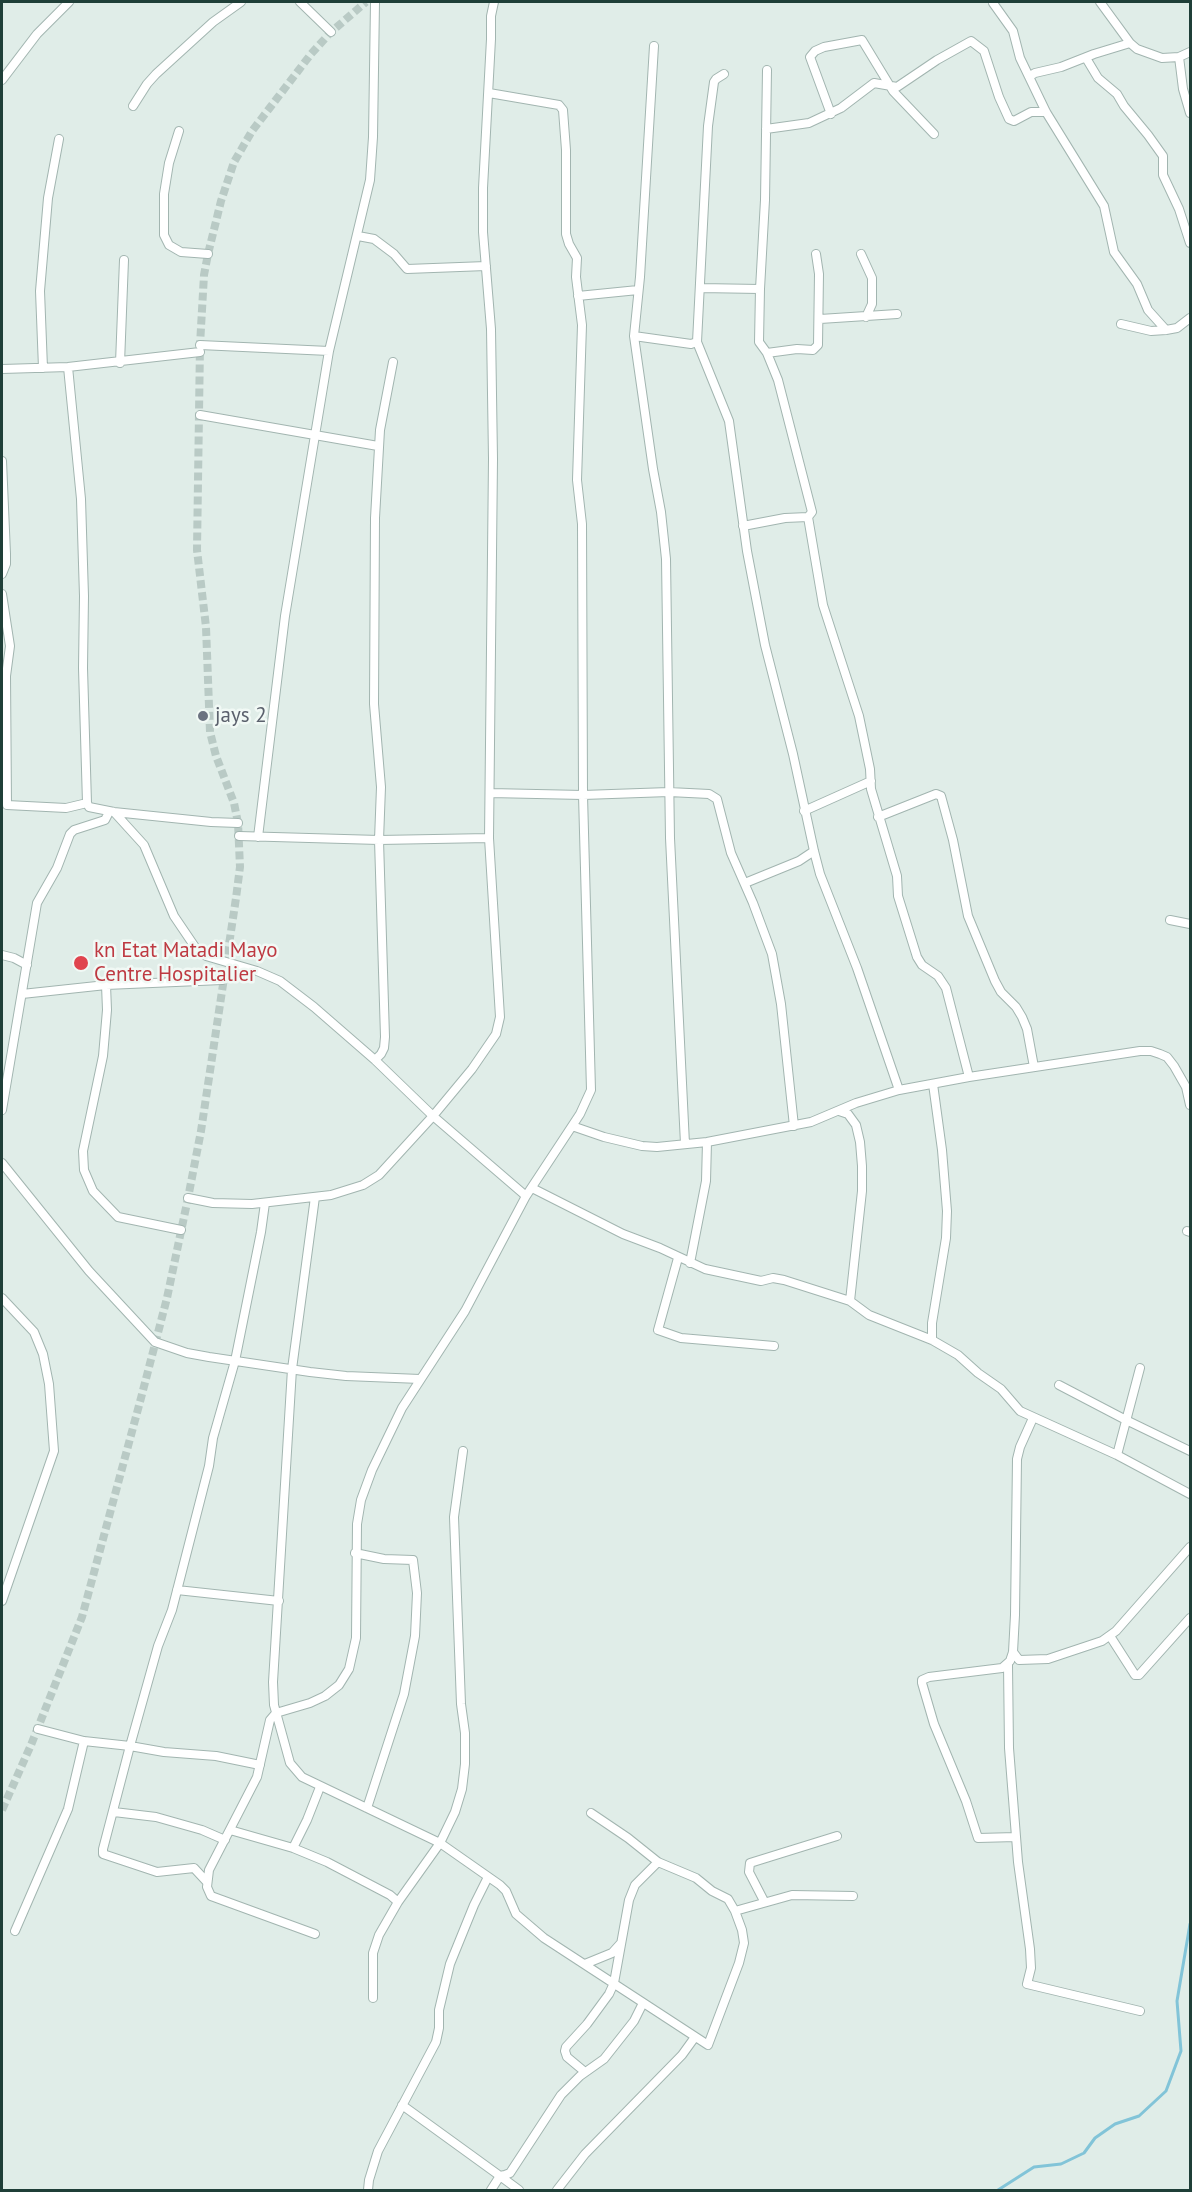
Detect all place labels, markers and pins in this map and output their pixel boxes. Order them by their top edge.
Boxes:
place label: jays 2 [215,703,267,729]
marker: jays 2 [196,709,210,723]
place label: kn Etat Matadi Mayo Centre Hospitalier [94,938,278,988]
marker: kn Etat Matadi Mayo Centre Hospitalier [72,954,90,972]

